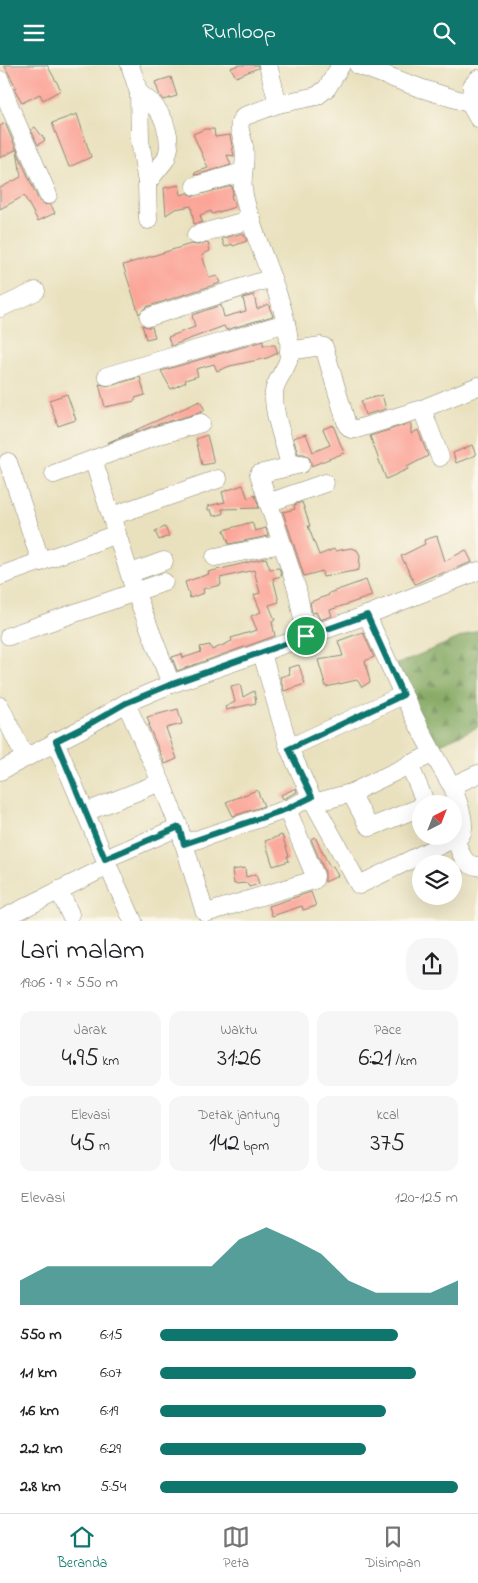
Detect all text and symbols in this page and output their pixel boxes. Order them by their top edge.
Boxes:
text: Runloop [202,17,276,49]
icon: menu [20,19,48,47]
icon: search [430,19,458,47]
pin [285,615,327,657]
icon: arrive [292,622,320,650]
north arrow [412,795,462,845]
map controls [412,795,462,905]
button: layers [412,855,462,905]
text: Lari malam [20,931,145,972]
button: share [406,938,458,990]
text: 19:06 · 9 × 550 m [20,971,118,995]
text: Jarak [74,1020,107,1041]
text: Waktu [220,1020,258,1041]
text: Pace [374,1020,401,1041]
text: 4.95 [61,1041,99,1077]
text: 31:26 [217,1041,261,1077]
text: 6:21 [358,1041,392,1077]
text: km [99,1051,119,1072]
text: /km [392,1051,417,1072]
text: Elevasi [70,1105,110,1126]
text: Detak jantung [198,1105,280,1126]
text: kcal [377,1105,399,1126]
text: 45 [71,1126,95,1162]
text: 142 [209,1126,240,1162]
text: 375 [370,1126,405,1162]
text: m [95,1136,110,1157]
text: bpm [240,1136,269,1157]
text: Elevasi [20,1186,65,1210]
text: 120–125 m [395,1186,458,1210]
text: 550 m [20,1323,62,1347]
text: 6:15 [100,1323,123,1347]
text: 1.1 km [20,1361,57,1385]
text: 6:07 [100,1361,122,1385]
text: 1.6 km [20,1399,59,1423]
text: 6:19 [100,1399,118,1423]
text: 2.2 km [20,1437,63,1461]
text: 6:29 [100,1437,121,1461]
text: 2.8 km [20,1475,61,1499]
text: 5:54 [100,1475,126,1499]
tab: Beranda [57,1523,107,1574]
tab: Peta [222,1523,250,1574]
tab: Disimpan [365,1523,421,1574]

